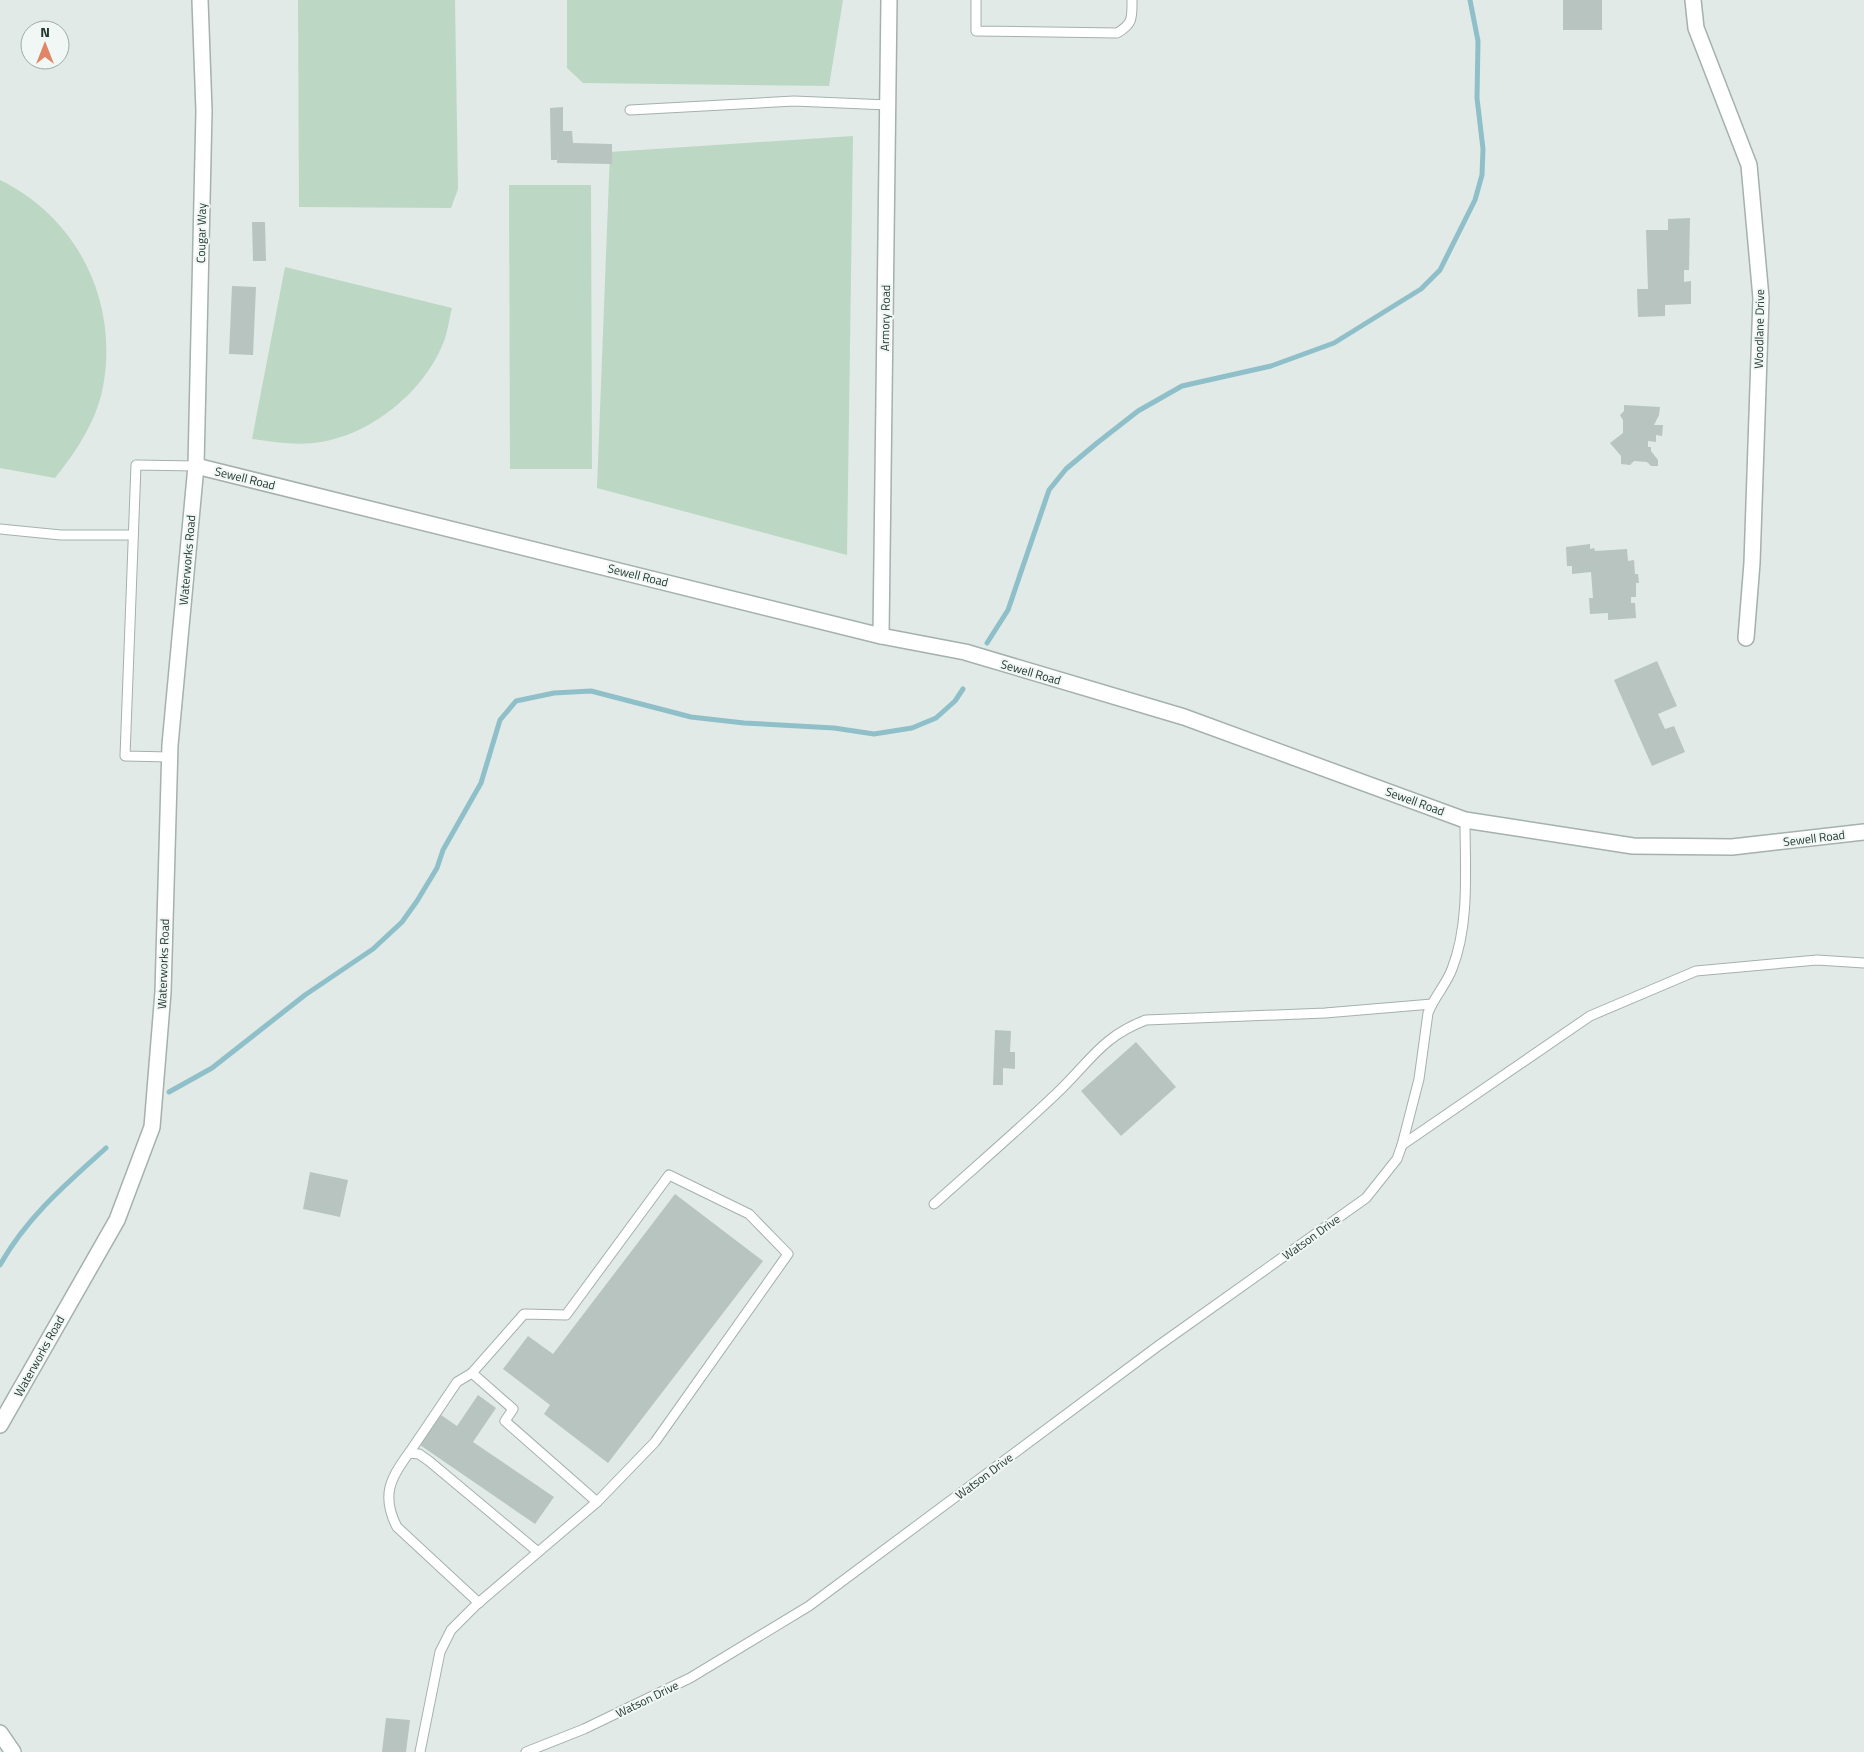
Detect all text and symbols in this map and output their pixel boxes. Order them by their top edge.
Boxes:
north arrow [20,20,70,70]
text: N [40,21,50,42]
street label: Cougar Way [191,202,211,263]
street label: Armory Road [875,285,895,351]
street label: Woodlane Drive [1749,289,1769,369]
street label: Sewell Road [213,461,277,495]
street label: Waterworks Road [174,514,200,606]
street label: Sewell Road [606,558,670,592]
street label: Sewell Road [999,654,1063,690]
street label: Sewell Road [1383,782,1447,820]
street label: Sewell Road [1782,825,1846,851]
street label: Waterworks Road [152,918,174,1010]
street label: Watson Drive [1278,1209,1344,1265]
street label: Waterworks Road [9,1312,69,1400]
street label: Watson Drive [951,1448,1017,1504]
street label: Watson Drive [612,1676,682,1722]

